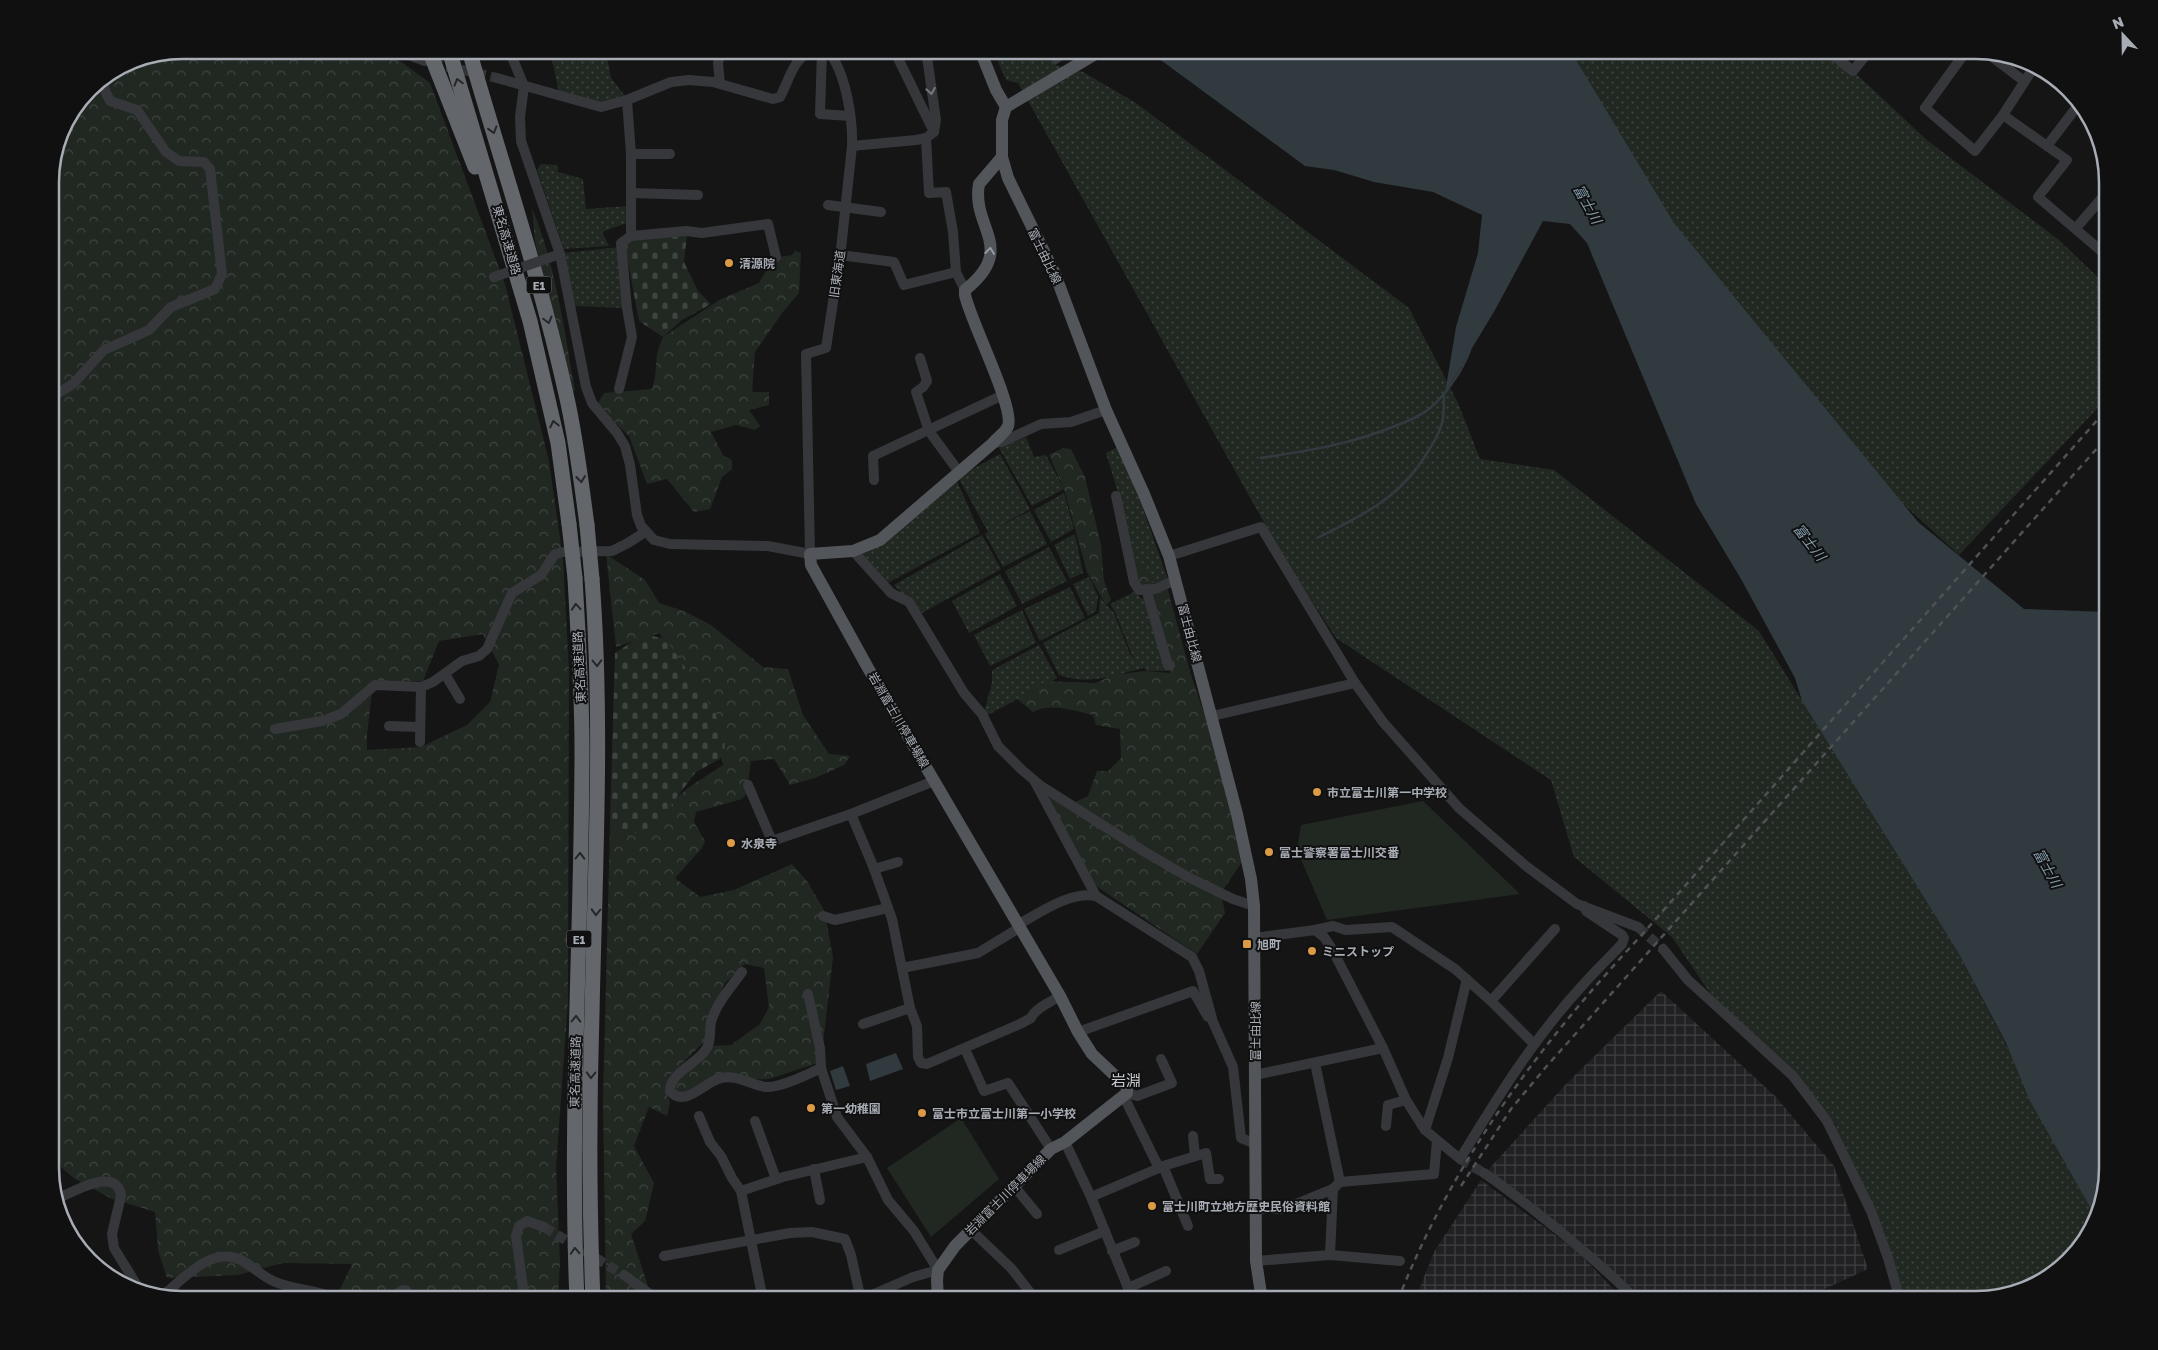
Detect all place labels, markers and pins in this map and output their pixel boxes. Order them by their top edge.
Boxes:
place label: 清源院 [739,256,775,271]
marker: 清源院 [723,257,735,269]
place label: 市立富士川第一中学校 [1327,785,1447,800]
marker: 市立富士川第一中学校 [1311,786,1323,798]
place label: 水泉寺 [741,836,777,851]
marker: 水泉寺 [725,837,737,849]
place label: 富士警察署富士川交番 [1279,845,1400,860]
marker: 富士警察署富士川交番 [1263,846,1275,858]
place label: 旭町 [1257,937,1281,952]
marker: 旭町 [1241,938,1253,950]
place label: ミニストップ [1322,944,1394,959]
marker: ミニストップ [1306,945,1318,957]
place label: 第一幼稚園 [821,1101,881,1116]
marker: 第一幼稚園 [805,1102,817,1114]
place label: 富士市立富士川第一小学校 [932,1106,1076,1121]
marker: 富士市立富士川第一小学校 [916,1107,928,1119]
place label: 富士川町立地方歴史民俗資料館 [1162,1199,1330,1214]
marker: 富士川町立地方歴史民俗資料館 [1146,1200,1158,1212]

